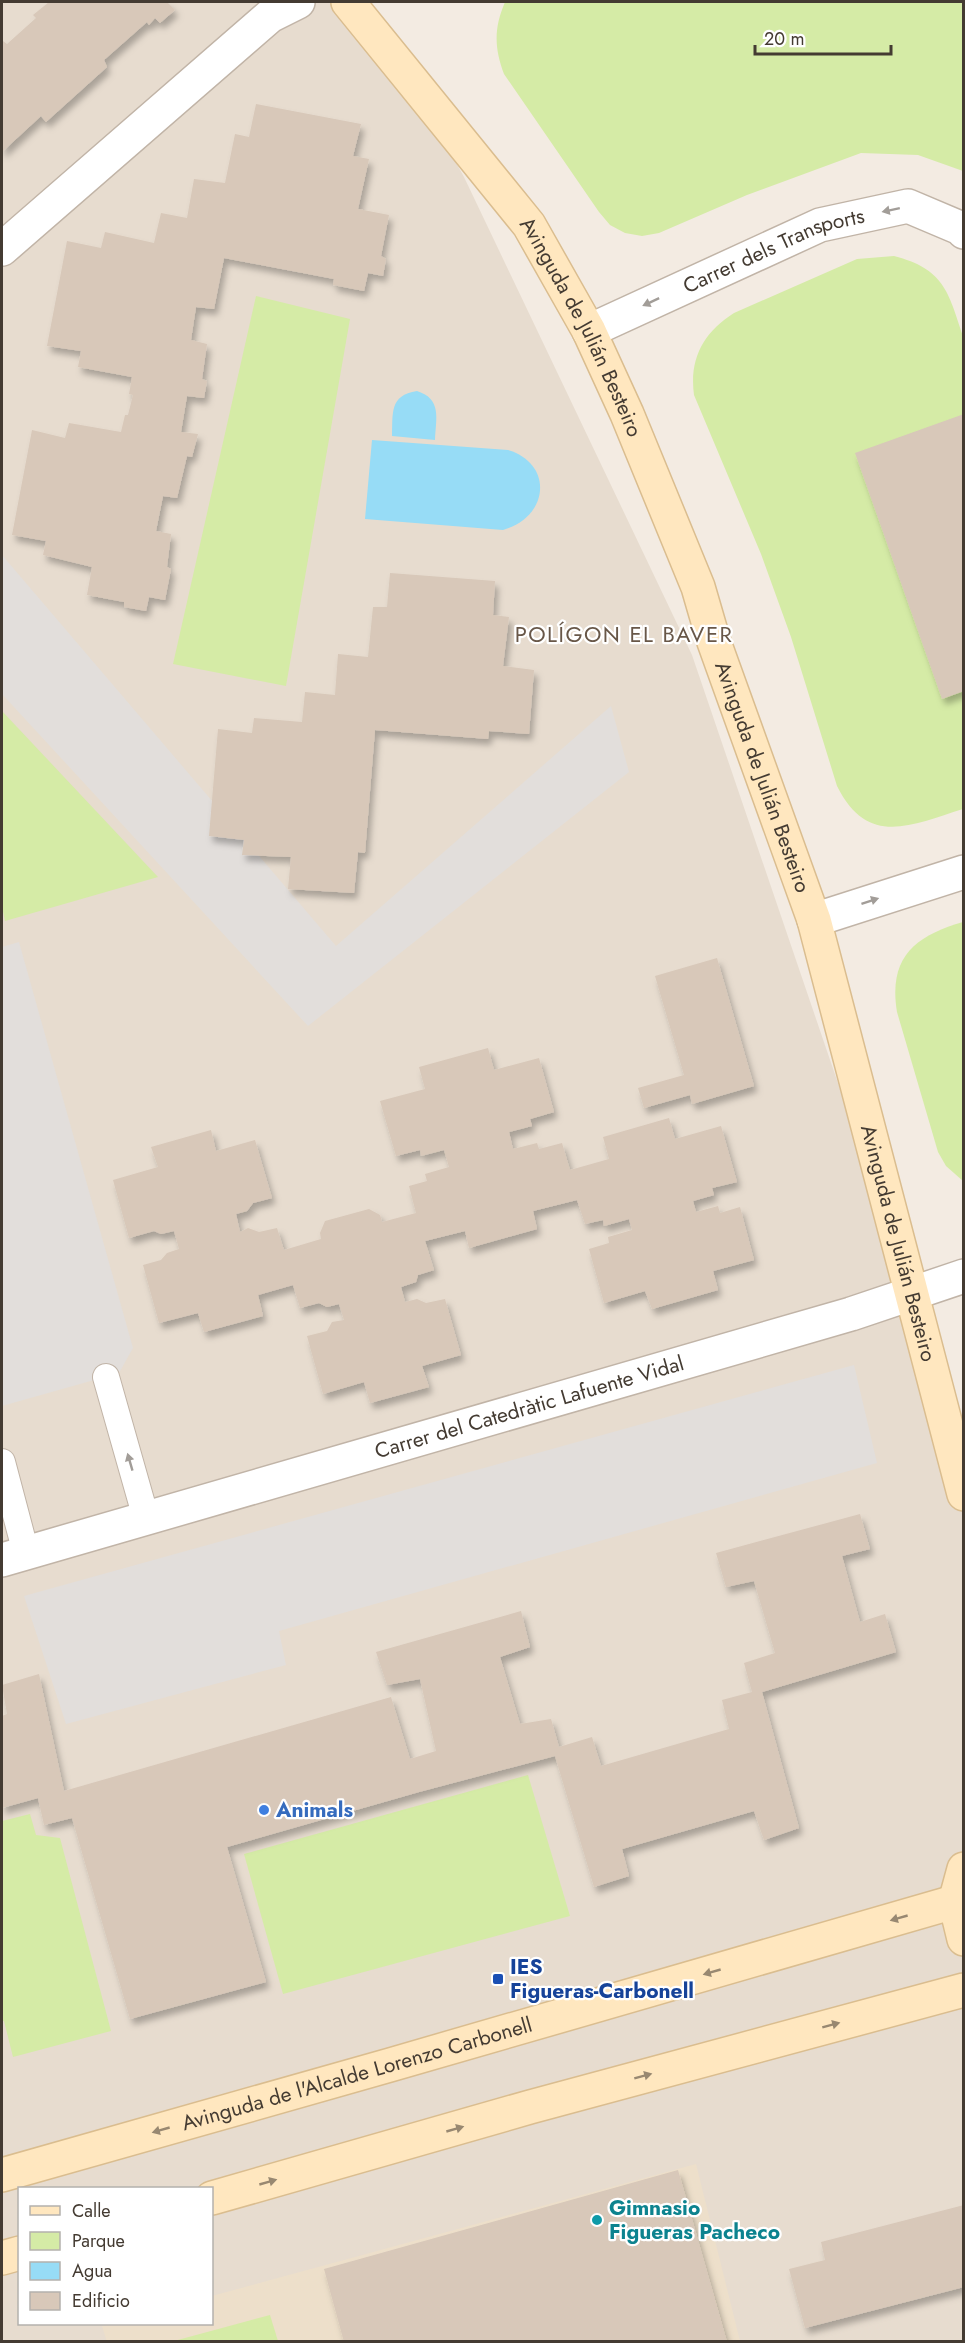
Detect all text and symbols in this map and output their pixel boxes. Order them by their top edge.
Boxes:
scale bar [755,18,892,56]
text: 20 m [764,26,804,52]
street label: Carrer dels Transports [678,201,867,301]
one-way arrow [881,205,900,215]
street label: Avinguda de Julián Besteiro [513,210,650,442]
one-way arrow [643,298,660,307]
district label: POLÍGON EL BAVER [515,618,733,650]
street label: Avinguda de Julián Besteiro [707,657,818,897]
one-way arrow [861,896,879,905]
street label: Avinguda de Julián Besteiro [853,1121,944,1365]
street label: Carrer del Catedràtic Lafuente Vidal [371,1348,687,1466]
one-way arrow [125,1453,134,1471]
place label: Animals [275,1795,354,1825]
marker: Animals [257,1803,271,1817]
one-way arrow [890,1914,908,1923]
place label: IES Figueras-Carbonell [510,1952,694,2006]
one-way arrow [703,1968,721,1977]
marker: IES Figueras-Carbonell [491,1972,505,1986]
street label: Avinguda de l'Alcalde Lorenzo Carbonell [178,2010,536,2138]
one-way arrow [822,2020,840,2029]
one-way arrow [634,2071,652,2081]
one-way arrow [446,2124,464,2133]
one-way arrow [152,2126,170,2135]
one-way arrow [259,2177,277,2186]
legend [18,2187,213,2325]
place label: Gimnasio Figueras Pacheco [609,2193,780,2247]
text: Calle [72,2198,111,2224]
marker: Gimnasio Figueras Pacheco [590,2213,604,2227]
text: Parque [72,2228,125,2254]
text: Agua [72,2258,112,2284]
text: Edificio [72,2288,130,2314]

